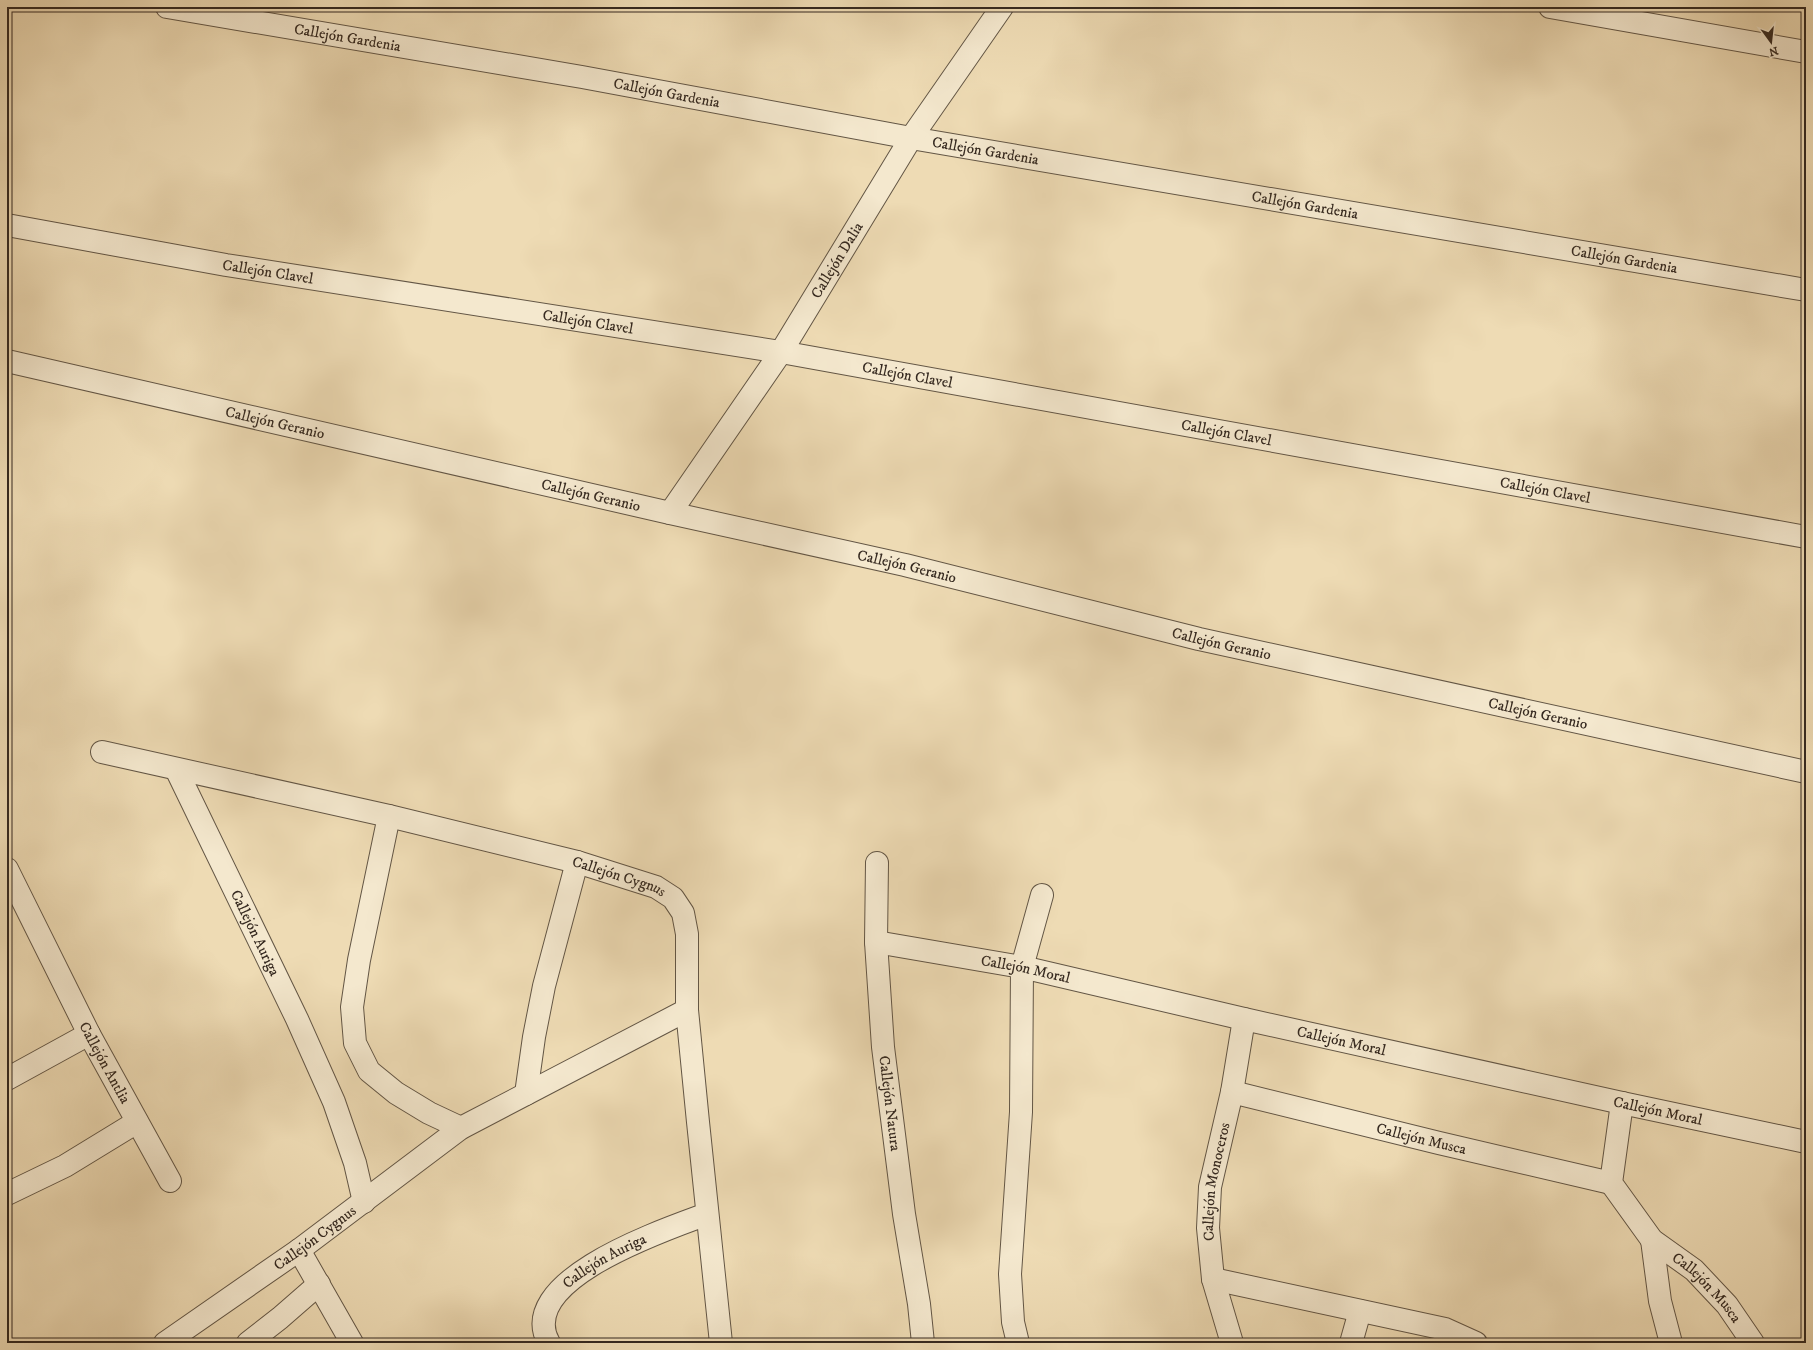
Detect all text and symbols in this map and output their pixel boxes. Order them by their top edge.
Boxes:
street label: Callejón Gardenia [293,19,403,56]
north arrow [1751,22,1791,62]
text: N [1767,43,1780,59]
street label: Callejón Gardenia [612,74,722,112]
street label: Callejón Gardenia [931,132,1041,169]
street label: Callejón Gardenia [1250,187,1360,223]
street label: Callejón Dalia [806,218,868,302]
street label: Callejón Gardenia [1570,241,1680,278]
street label: Callejón Clavel [221,255,315,288]
street label: Callejón Clavel [541,305,635,338]
street label: Callejón Clavel [861,357,955,392]
street label: Callejón Geranio [224,402,327,443]
street label: Callejón Clavel [1180,415,1274,450]
street label: Callejón Clavel [1498,472,1593,508]
street label: Callejón Geranio [539,474,642,515]
street label: Callejón Geranio [856,545,958,587]
street label: Callejón Geranio [1170,623,1273,664]
street label: Callejón Geranio [1486,693,1589,733]
street label: Callejón Cygnus [570,852,670,901]
street label: Callejón Auriga [226,887,284,980]
street label: Callejón Moral [979,951,1073,988]
street label: Callejón Antlia [75,1019,135,1107]
street label: Callejón Moral [1295,1022,1388,1060]
street label: Callejón Natura [875,1055,906,1153]
street label: Callejón Moral [1611,1092,1705,1129]
street label: Callejón Musca [1374,1118,1469,1159]
street label: Callejón Monoceros [1198,1121,1234,1242]
street label: Callejón Cygnus [270,1201,360,1274]
street label: Callejón Auriga [558,1229,650,1293]
street label: Callejón Musca [1668,1248,1746,1327]

